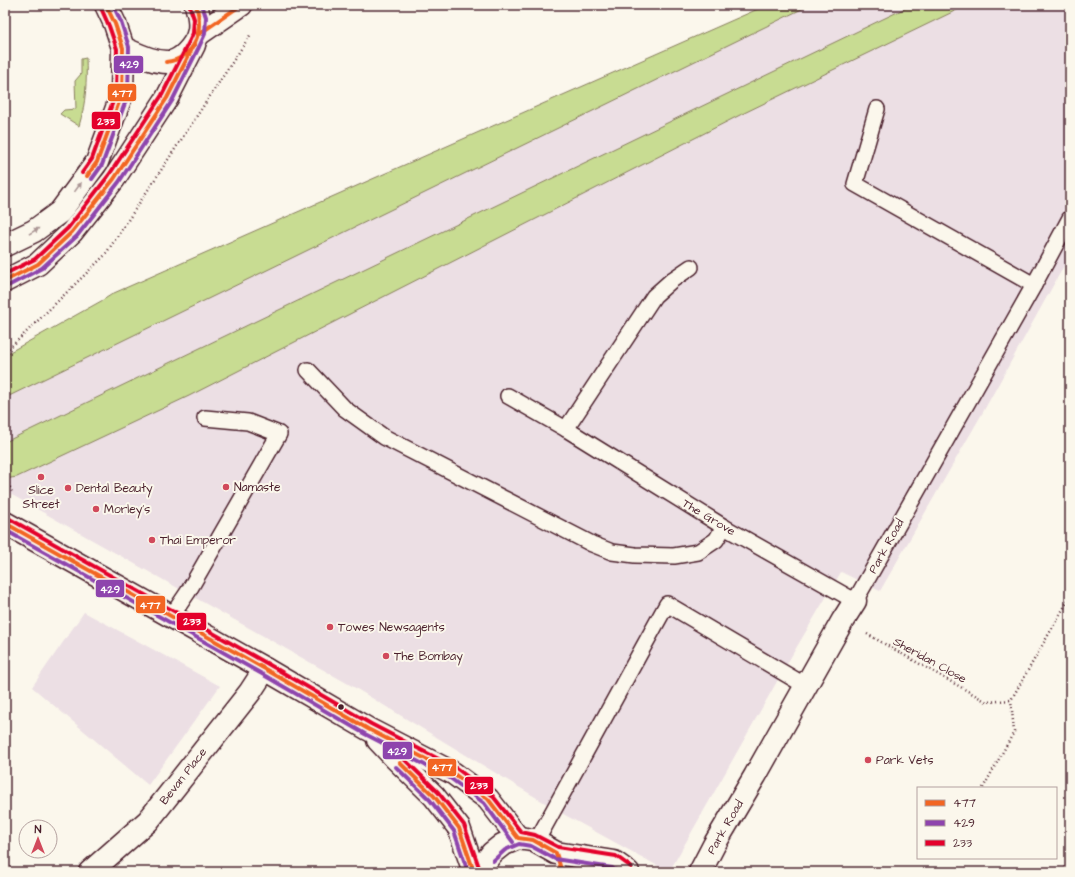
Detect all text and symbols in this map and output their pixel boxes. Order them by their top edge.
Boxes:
line badge: 429 [113,55,144,74]
text: 429 [119,57,139,72]
line badge: 477 [107,83,137,102]
text: 477 [111,86,133,101]
line badge: 233 [91,111,121,130]
text: 233 [96,114,115,129]
one-way arrow [74,182,82,193]
one-way arrow [29,227,39,235]
marker: Slice Street [36,472,46,482]
place label: Namaste [234,479,281,496]
place label: Dental Beauty [76,480,153,498]
place label: Slice Street [22,482,60,513]
marker: Namaste [221,482,231,492]
marker: Dental Beauty [63,483,73,493]
street label: The Grove [679,495,739,540]
place label: Morley's [104,501,150,519]
marker: Morley's [91,504,101,514]
street label: Park Road [864,516,908,577]
place label: Thai Emperor [160,532,236,549]
marker: Thai Emperor [147,535,157,545]
line badge: 429 [95,579,125,598]
text: 429 [100,582,120,597]
line badge: 477 [135,595,166,614]
text: 477 [139,598,161,613]
line badge: 233 [176,612,207,631]
text: 233 [182,614,201,629]
place label: Towes Newsagents [338,619,445,637]
marker: Towes Newsagents [325,622,335,632]
street label: Sheridan Close [890,633,970,688]
place label: The Bombay [394,648,463,666]
marker: The Bombay [381,651,391,661]
unlabelled marker [336,702,346,712]
line badge: 429 [382,741,413,760]
street label: Bevan Place [156,744,211,808]
text: 429 [387,744,407,759]
place label: Park Vets [876,752,933,769]
marker: Park Vets [863,755,873,765]
line badge: 477 [427,758,457,777]
text: 477 [431,760,453,775]
line badge: 233 [464,776,494,795]
text: 233 [469,778,488,793]
legend [917,787,1057,859]
text: 477 [953,795,977,812]
street label: Park Road [703,797,748,858]
text: 429 [953,815,975,832]
north arrow [18,819,58,859]
text: N [35,822,42,837]
text: 233 [953,835,972,852]

